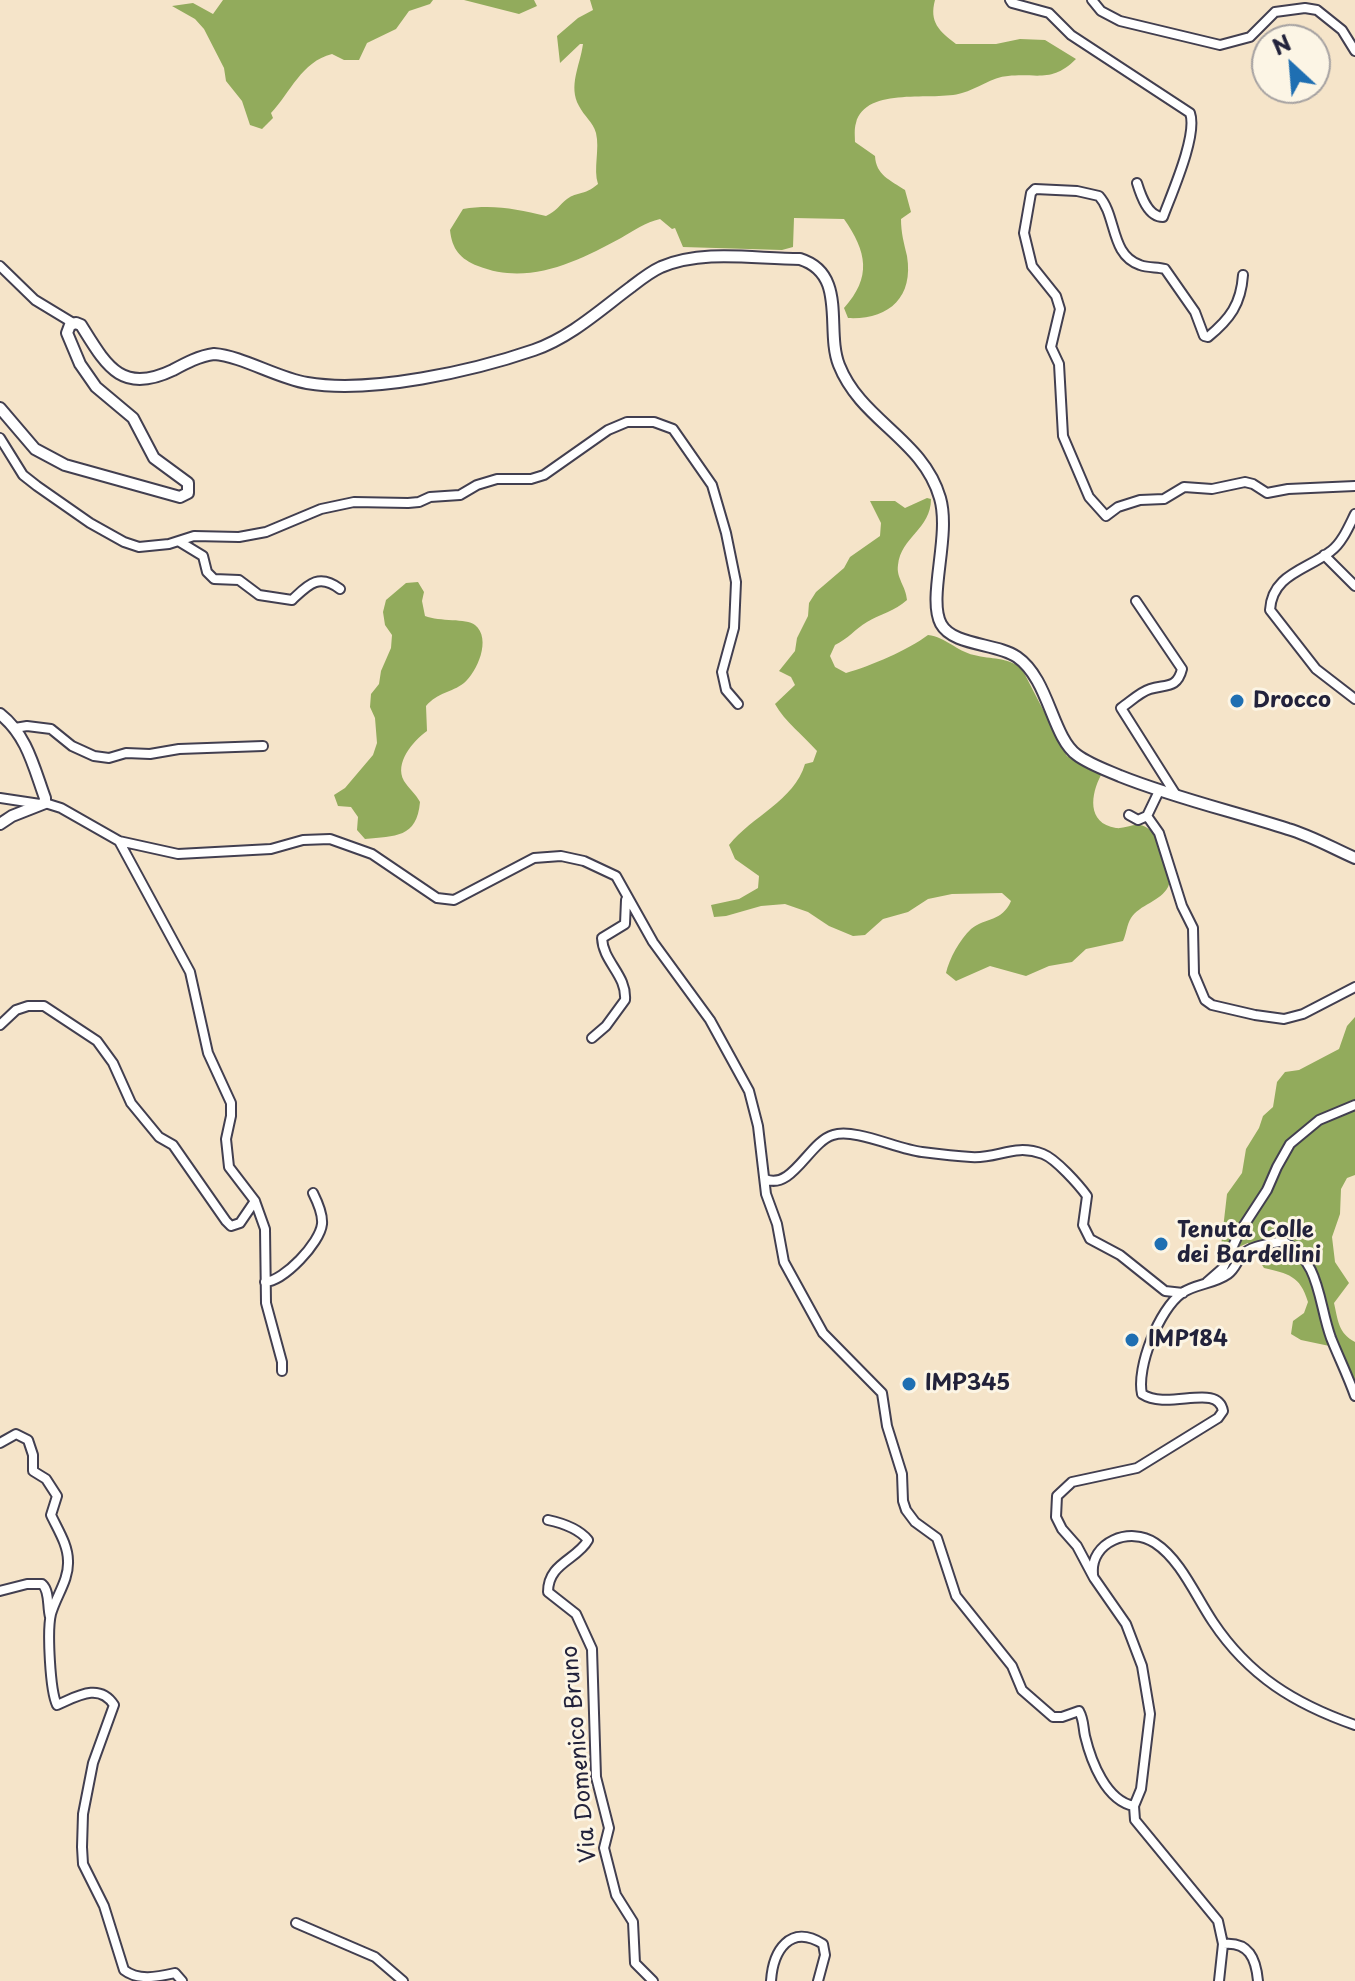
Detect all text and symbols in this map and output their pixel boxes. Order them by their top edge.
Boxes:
north arrow [1251,24,1331,104]
text: N [1266,25,1296,62]
place label: Drocco [1253,688,1331,714]
marker: Drocco [1228,692,1246,710]
place label: Tenuta Colle dei Bardellini [1177,1218,1321,1270]
marker: Tenuta Colle dei Bardellini [1152,1235,1170,1253]
place label: IMP184 [1148,1327,1228,1353]
marker: IMP184 [1123,1331,1141,1349]
place label: IMP345 [925,1371,1010,1397]
marker: IMP345 [900,1375,918,1393]
street label: Via Domenico Bruno [557,1644,603,1864]

